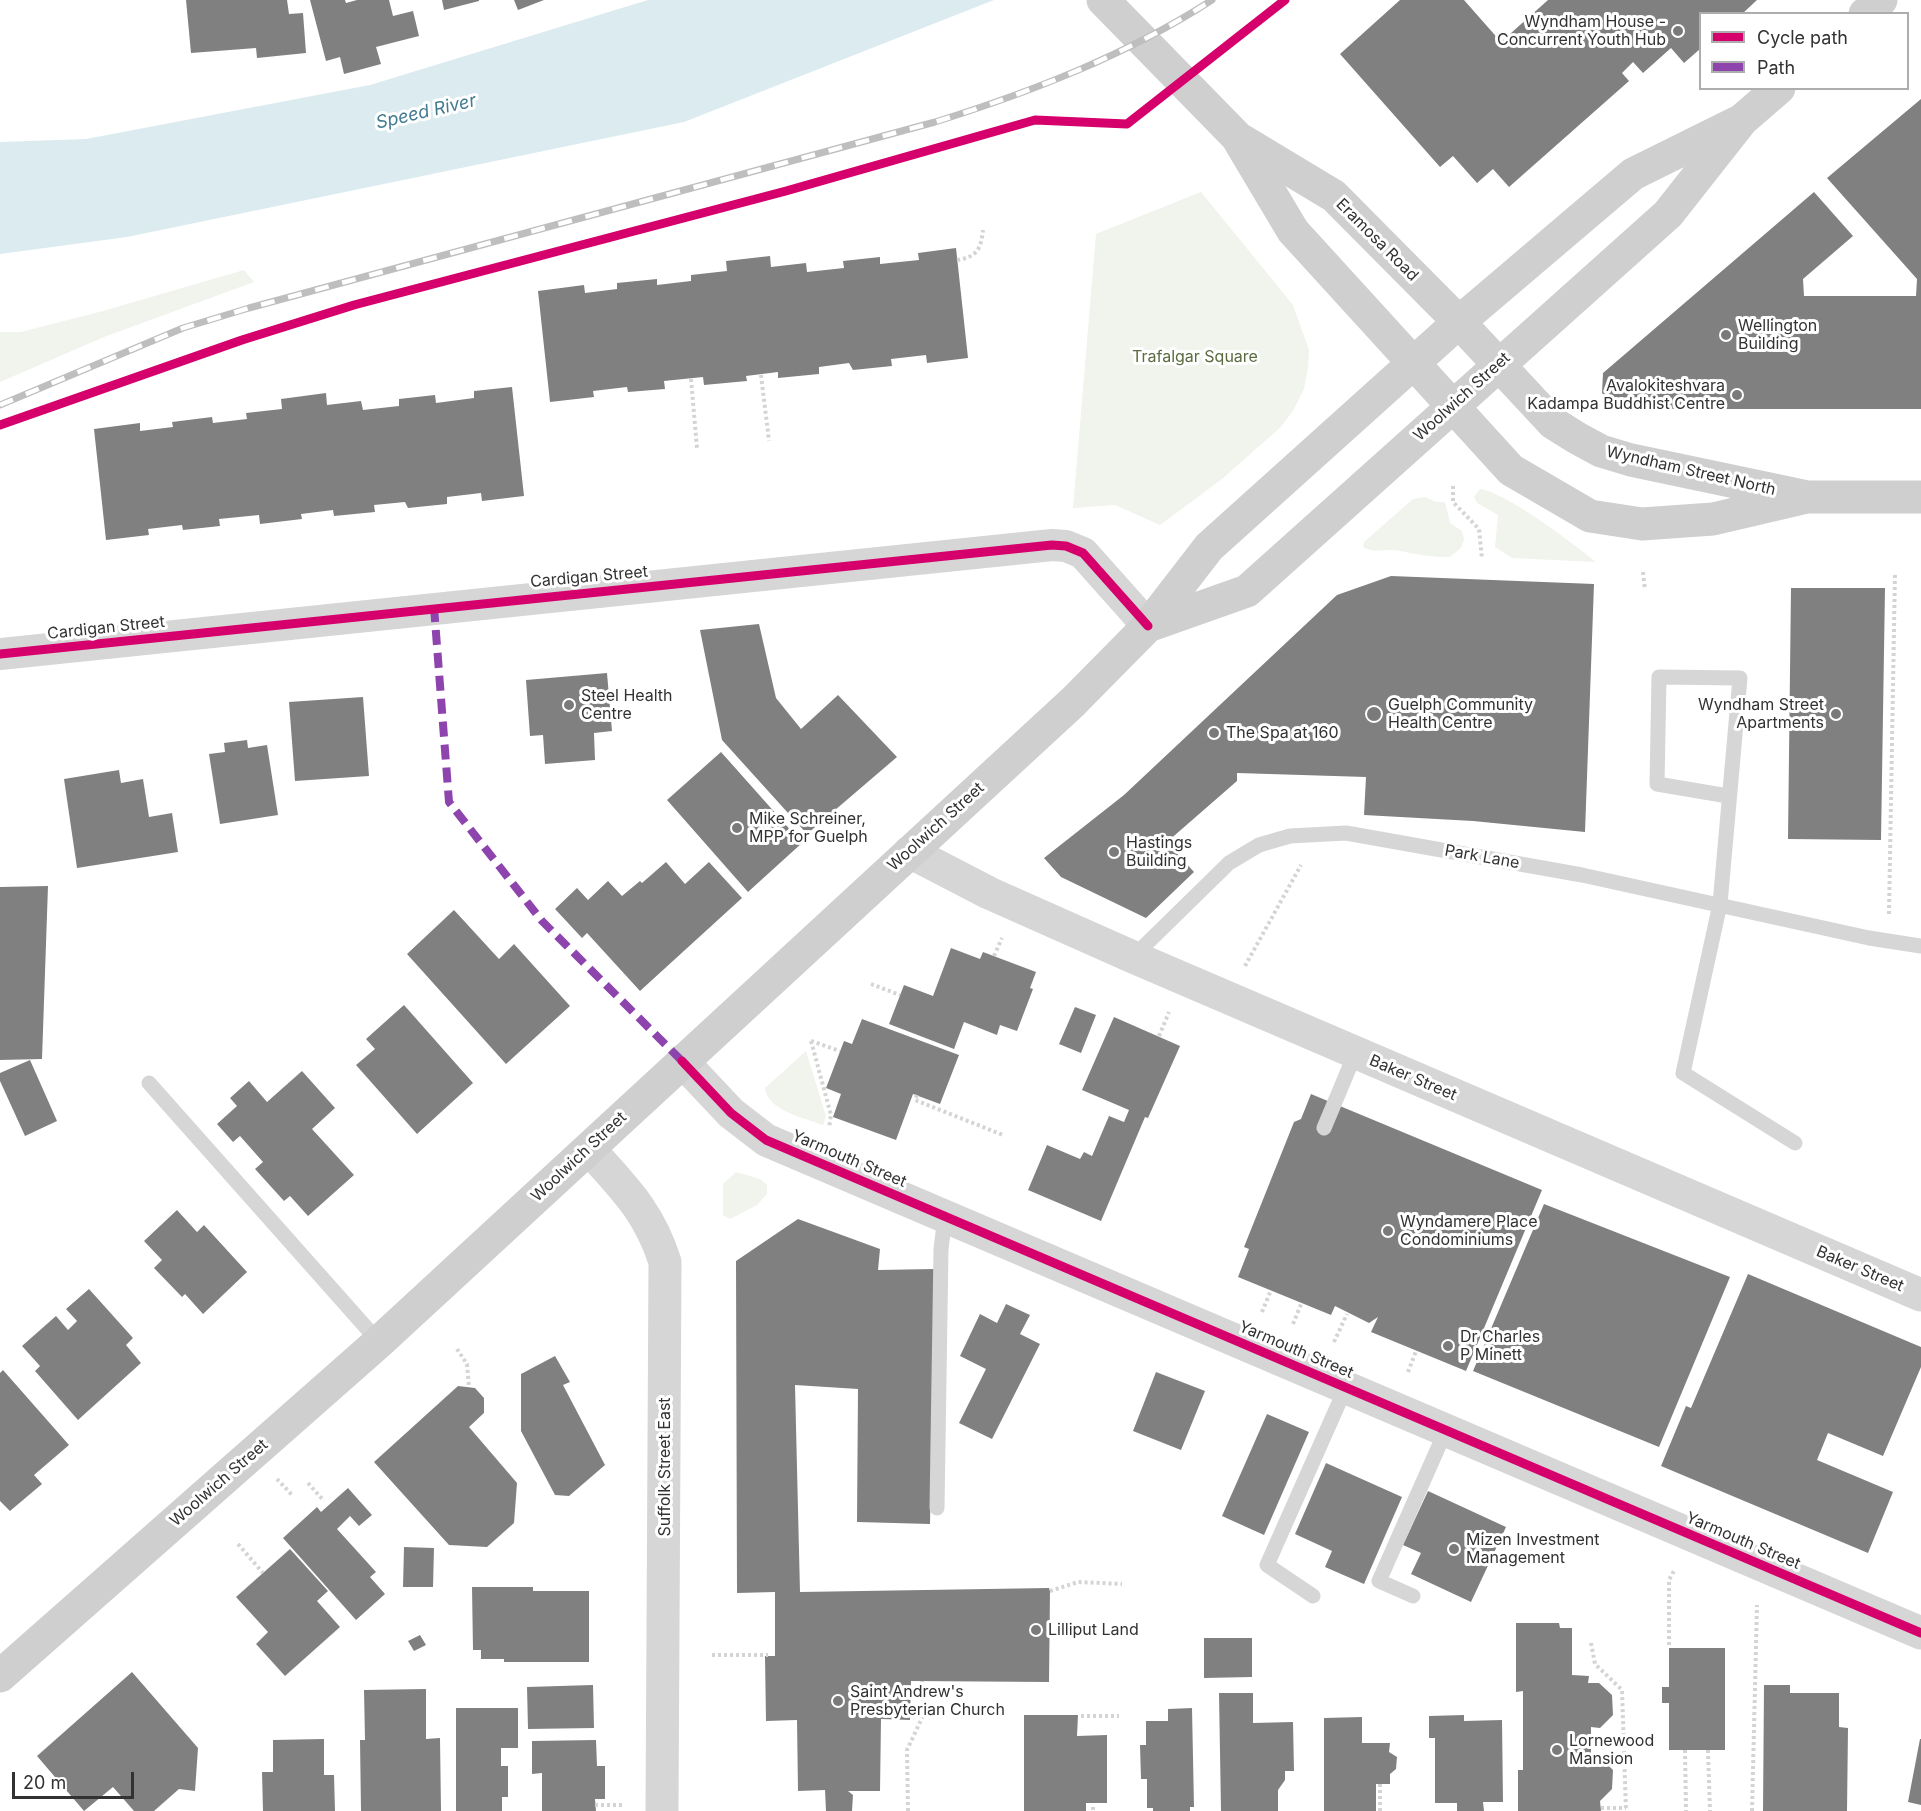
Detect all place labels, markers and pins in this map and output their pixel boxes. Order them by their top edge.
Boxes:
place label: Wyndham House - Concurrent Youth Hub [1497,12,1666,50]
marker: Wyndham House - Concurrent Youth Hub [1671,24,1685,38]
place label: Wellington Building [1738,316,1817,354]
marker: Wellington Building [1719,328,1733,342]
place label: Avalokiteshvara Kadampa Buddhist Centre [1527,376,1725,414]
marker: Avalokiteshvara Kadampa Buddhist Centre [1730,388,1744,402]
place label: Steel Health Centre [581,686,673,724]
place label: Guelph Community Health Centre [1388,695,1533,733]
place label: Wyndham Street Apartments [1698,695,1824,733]
marker: Steel Health Centre [562,698,576,712]
marker: Guelph Community Health Centre [1365,705,1383,723]
marker: Wyndham Street Apartments [1829,707,1843,721]
place label: The Spa at 160 [1226,723,1339,743]
marker: The Spa at 160 [1207,726,1221,740]
place label: Mike Schreiner, MPP for Guelph [749,809,868,847]
marker: Mike Schreiner, MPP for Guelph [730,821,744,835]
place label: Hastings Building [1126,833,1192,871]
marker: Hastings Building [1107,845,1121,859]
place label: Wyndamere Place Condominiums [1400,1212,1537,1250]
marker: Wyndamere Place Condominiums [1381,1224,1395,1238]
place label: Dr Charles P Minett [1460,1327,1540,1365]
marker: Dr Charles P Minett [1441,1339,1455,1353]
place label: Mizen Investment Management [1466,1530,1599,1568]
marker: Mizen Investment Management [1447,1542,1461,1556]
place label: Lilliput Land [1048,1620,1139,1640]
marker: Lilliput Land [1029,1623,1043,1637]
place label: Saint Andrew's Presbyterian Church [850,1682,1005,1720]
marker: Saint Andrew's Presbyterian Church [831,1694,845,1708]
place label: Lornewood Mansion [1569,1731,1654,1769]
marker: Lornewood Mansion [1550,1743,1564,1757]

